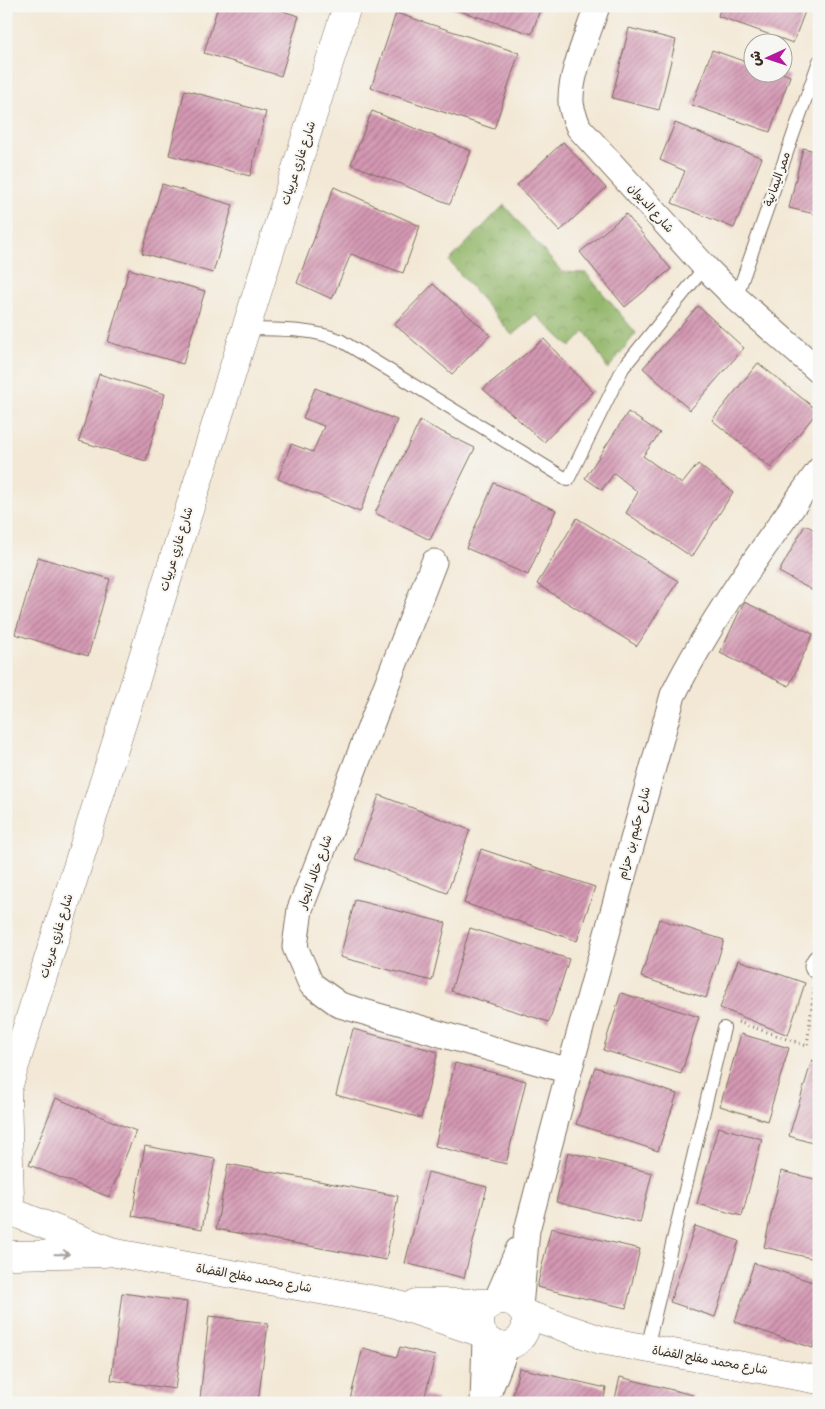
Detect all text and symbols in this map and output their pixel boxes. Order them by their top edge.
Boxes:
north arrow [742,32,792,82]
text: ش [747,51,764,67]
street label: شارع غازي عربيات [278,119,320,207]
street label: ممر اليمانية [761,150,794,209]
street label: شارع الديوان [624,181,677,237]
street label: شارع غازي عربيات [157,505,197,593]
street label: شارع حكيم بن حزام [615,785,655,881]
street label: شارع خالد النجار [295,833,337,913]
street label: شارع غازي عربيات [37,892,77,980]
one-way arrow [54,1249,70,1258]
street label: شارع محمد مفلح القضاة [195,1261,313,1297]
street label: شارع محمد مفلح القضاة [651,1343,769,1379]

